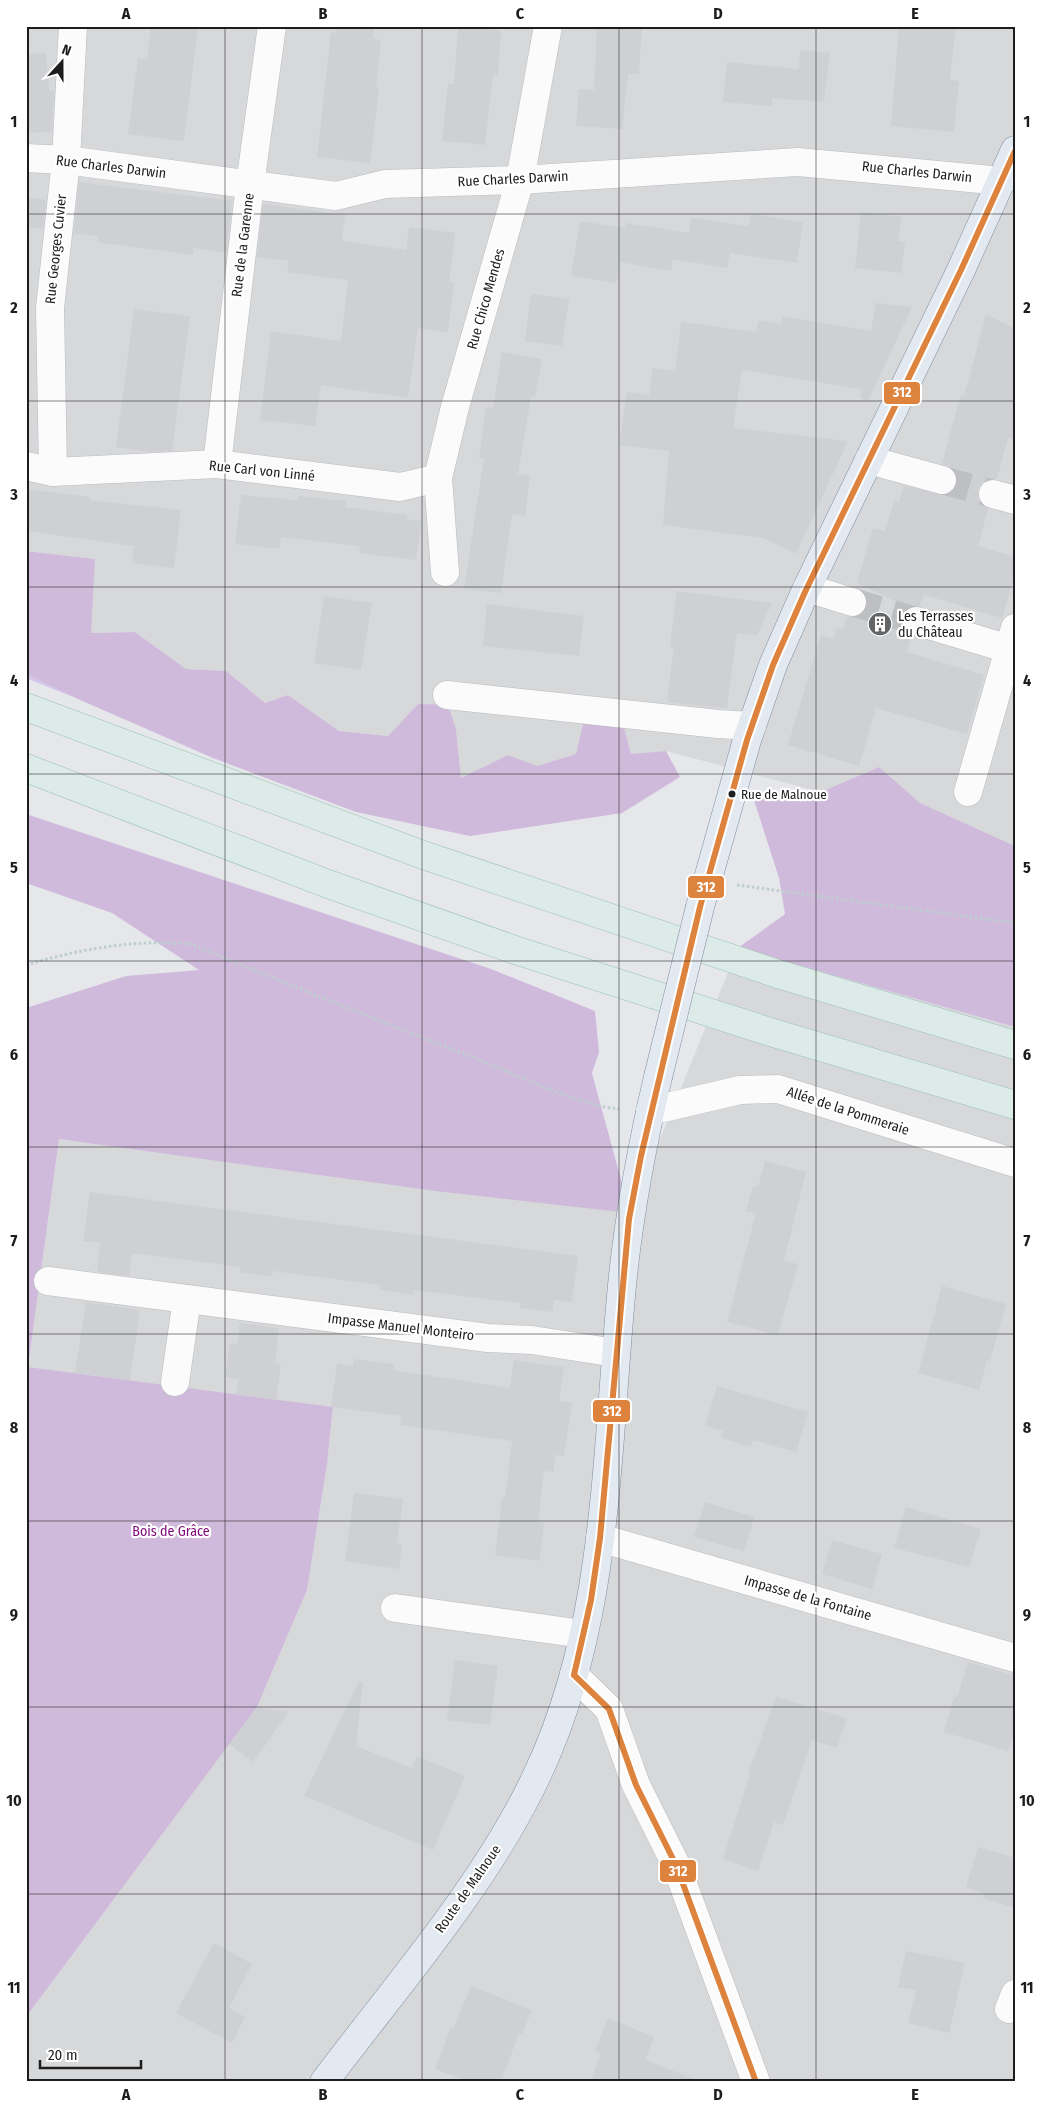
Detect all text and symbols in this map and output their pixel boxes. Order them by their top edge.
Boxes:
text: A [121,4,131,23]
text: B [319,4,328,23]
text: C [516,4,525,23]
text: D [713,4,723,23]
text: E [911,4,919,23]
north arrow [38,38,88,88]
text: N [60,41,73,60]
text: 1 [11,112,17,131]
text: 1 [1024,112,1030,131]
street label: Rue Charles Darwin [55,152,167,182]
street label: Rue Charles Darwin [861,158,973,186]
street label: Rue Charles Darwin [457,168,569,190]
street label: Rue de la Garenne [228,192,258,298]
street label: Rue Georges Cuvier [42,193,70,305]
street label: Rue Chico Mendes [463,247,509,351]
text: 2 [9,298,18,317]
text: 2 [1022,298,1031,317]
line badge: 312 [883,381,921,405]
text: 312 [892,384,912,401]
street label: Rue Carl von Linné [208,457,316,485]
text: 3 [9,485,18,504]
text: 3 [1022,485,1031,504]
place label: Les Terrasses du Château [898,608,974,641]
building icon: Les Terrasses du Château [867,611,893,637]
text: 4 [10,671,18,690]
text: 4 [1023,671,1031,690]
place label: Rue de Malnoue [741,787,827,802]
marker: Rue de Malnoue [727,789,737,799]
text: 5 [10,858,18,877]
text: 5 [1023,858,1031,877]
line badge: 312 [687,875,725,899]
text: 312 [696,879,716,896]
text: 6 [10,1045,18,1064]
text: 6 [1023,1045,1031,1064]
street label: Allée de la Pommeraie [785,1083,911,1139]
text: 7 [11,1231,18,1250]
text: 7 [1024,1231,1031,1250]
street label: Impasse Manuel Monteiro [327,1310,475,1344]
line badge: 312 [592,1399,631,1423]
text: 312 [602,1403,622,1420]
text: 8 [10,1418,19,1437]
text: 8 [1023,1418,1032,1437]
park label: Bois de Grâce [132,1523,210,1540]
street label: Impasse de la Fontaine [742,1572,874,1624]
text: 9 [10,1605,18,1624]
text: 9 [1023,1605,1031,1624]
text: 10 [6,1791,22,1810]
text: 10 [1019,1791,1035,1810]
street label: Route de Malnoue [431,1842,505,1936]
line badge: 312 [659,1859,697,1883]
text: 312 [668,1863,688,1880]
text: 11 [7,1978,21,1997]
text: 11 [1020,1978,1034,1997]
scale bar [40,2038,141,2070]
text: 20 m [48,2046,78,2064]
text: A [121,2085,131,2104]
text: B [319,2085,328,2104]
text: C [516,2085,525,2104]
text: D [713,2085,723,2104]
text: E [911,2085,919,2104]

